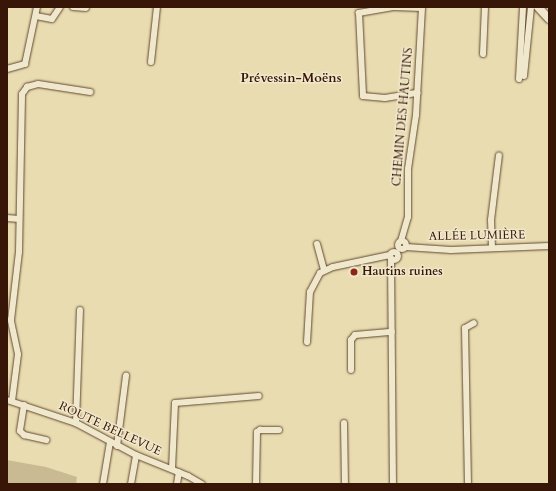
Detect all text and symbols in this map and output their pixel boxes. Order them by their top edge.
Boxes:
street label: CHEMIN DES HAUTINS [390,47,416,187]
district label: Prévessin-Moëns [240,70,342,86]
street label: ALLÉE LUMIÈRE [429,228,525,244]
place label: Hautins ruines [362,265,443,279]
marker: Hautins ruines [349,267,359,277]
street label: ROUTE BELLEVUE [56,399,164,459]

